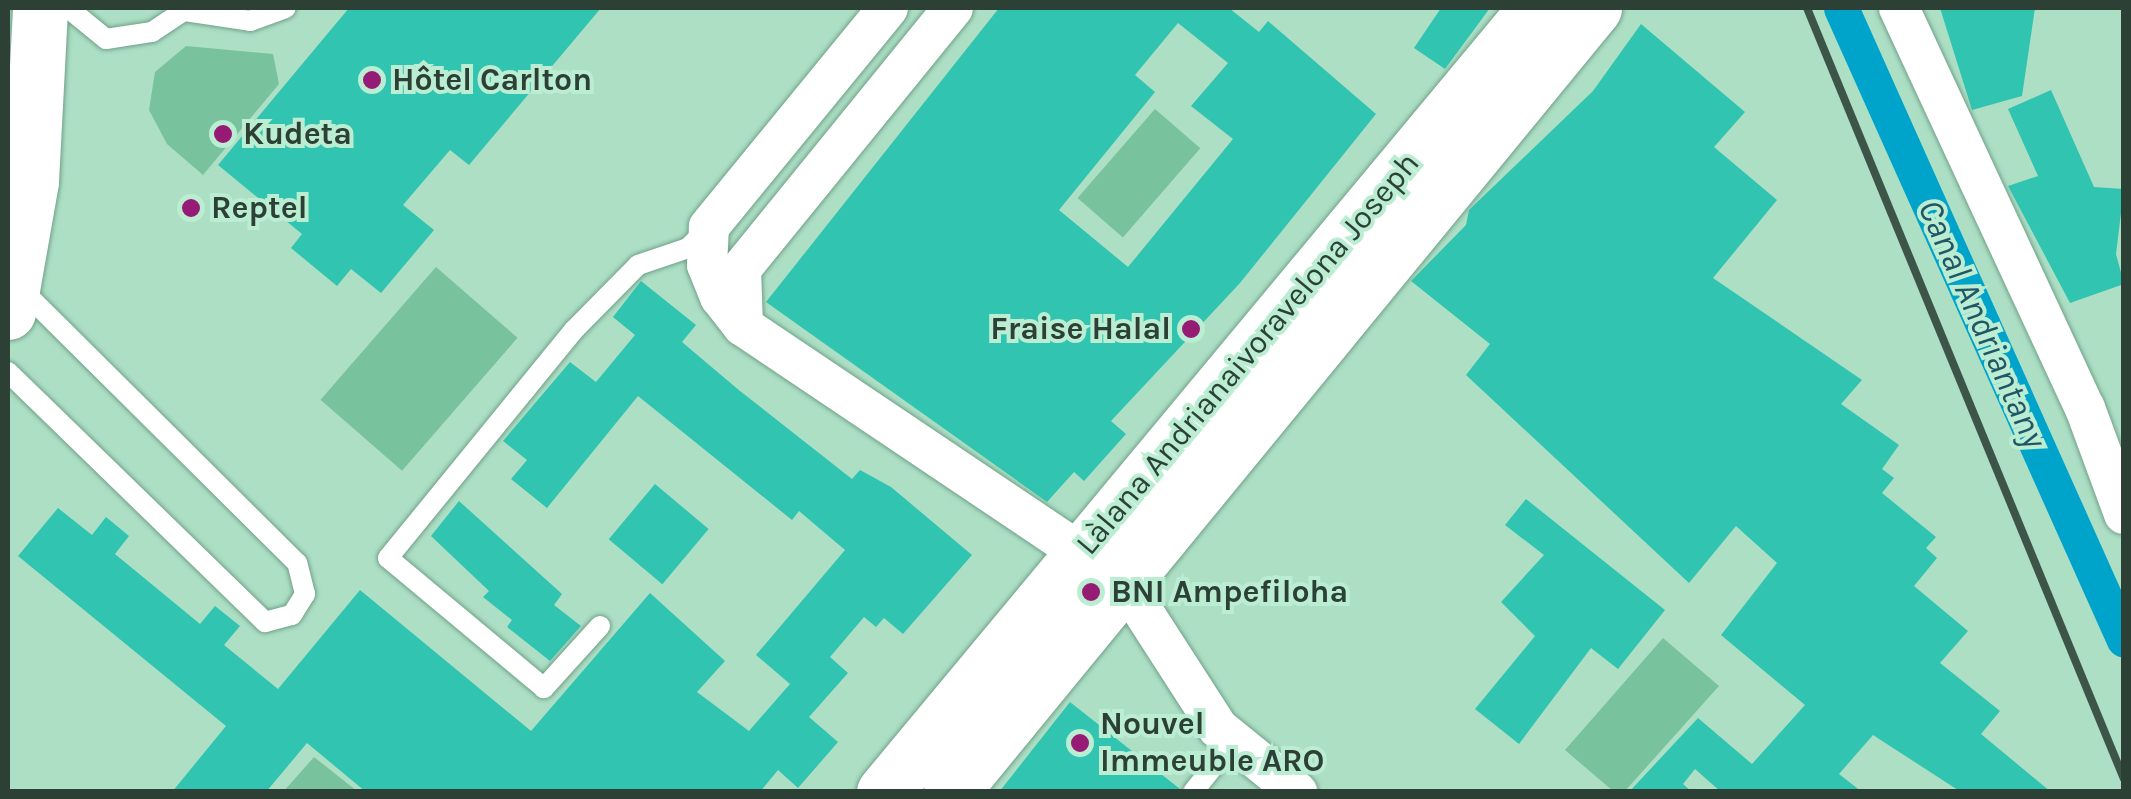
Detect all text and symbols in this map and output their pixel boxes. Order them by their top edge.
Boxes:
place label: Hôtel Carlton [392,61,592,99]
marker: Hôtel Carlton [361,69,383,91]
place label: Kudeta [243,115,352,153]
marker: Kudeta [212,123,234,145]
street label: Làlana Andrianaivoravelona Joseph [1068,145,1428,563]
place label: Reptel [211,189,307,227]
water label: Canal Andriantany [1908,193,2056,455]
marker: Reptel [180,197,202,219]
place label: Fraise Halal [990,310,1171,348]
marker: Fraise Halal [1180,318,1202,340]
place label: BNI Ampefiloha [1111,573,1348,611]
marker: BNI Ampefiloha [1080,581,1102,603]
place label: Nouvel Immeuble ARO [1100,706,1324,781]
marker: Nouvel Immeuble ARO [1069,732,1091,754]

